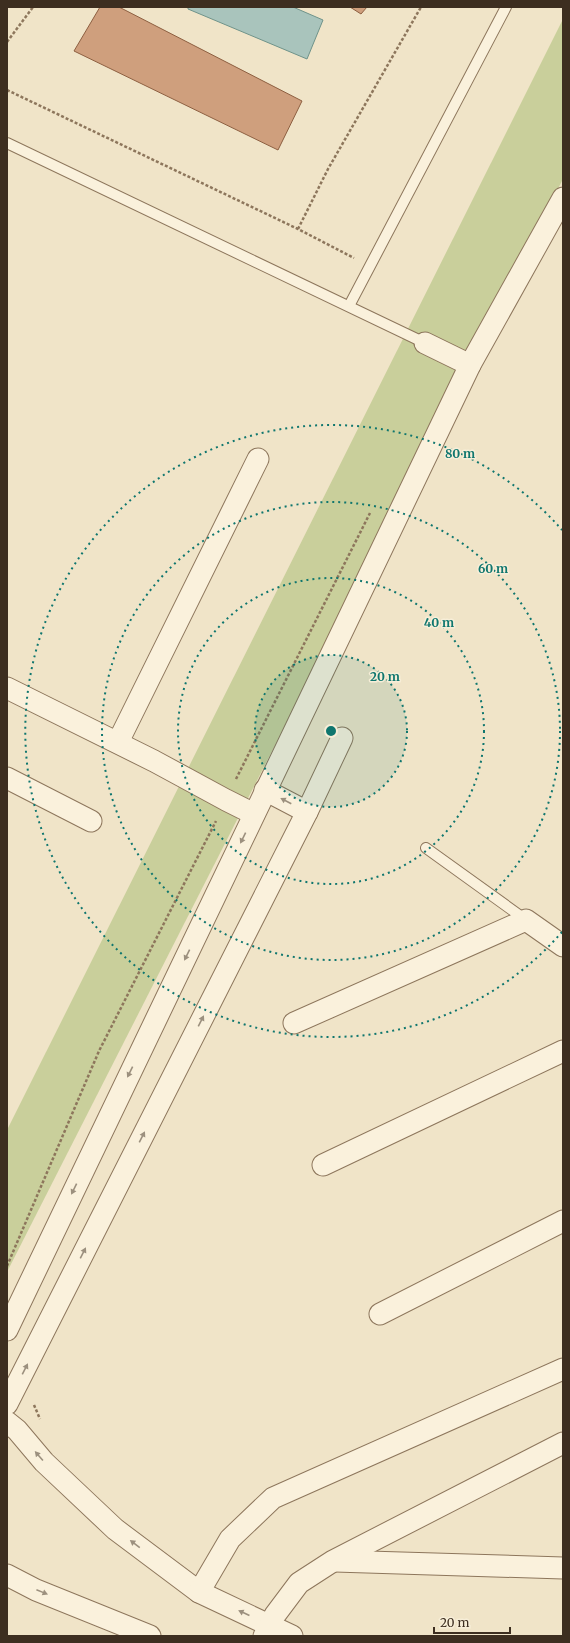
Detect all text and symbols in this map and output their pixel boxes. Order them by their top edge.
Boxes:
text: 80 m [445,446,475,461]
text: 60 m [478,561,508,576]
text: 40 m [424,615,454,630]
text: 20 m [370,669,400,684]
centre of rings [324,724,338,738]
one-way arrow [280,798,292,804]
one-way arrow [240,832,246,843]
one-way arrow [183,949,190,961]
one-way arrow [198,1016,204,1027]
one-way arrow [127,1067,133,1078]
one-way arrow [139,1132,145,1143]
one-way arrow [71,1184,77,1195]
one-way arrow [80,1248,87,1259]
one-way arrow [21,1363,28,1375]
one-way arrow [35,1451,44,1462]
one-way arrow [130,1540,140,1548]
one-way arrow [36,1590,48,1596]
scale bar [434,1609,510,1635]
one-way arrow [239,1610,250,1616]
text: 20 m [440,1615,469,1630]

